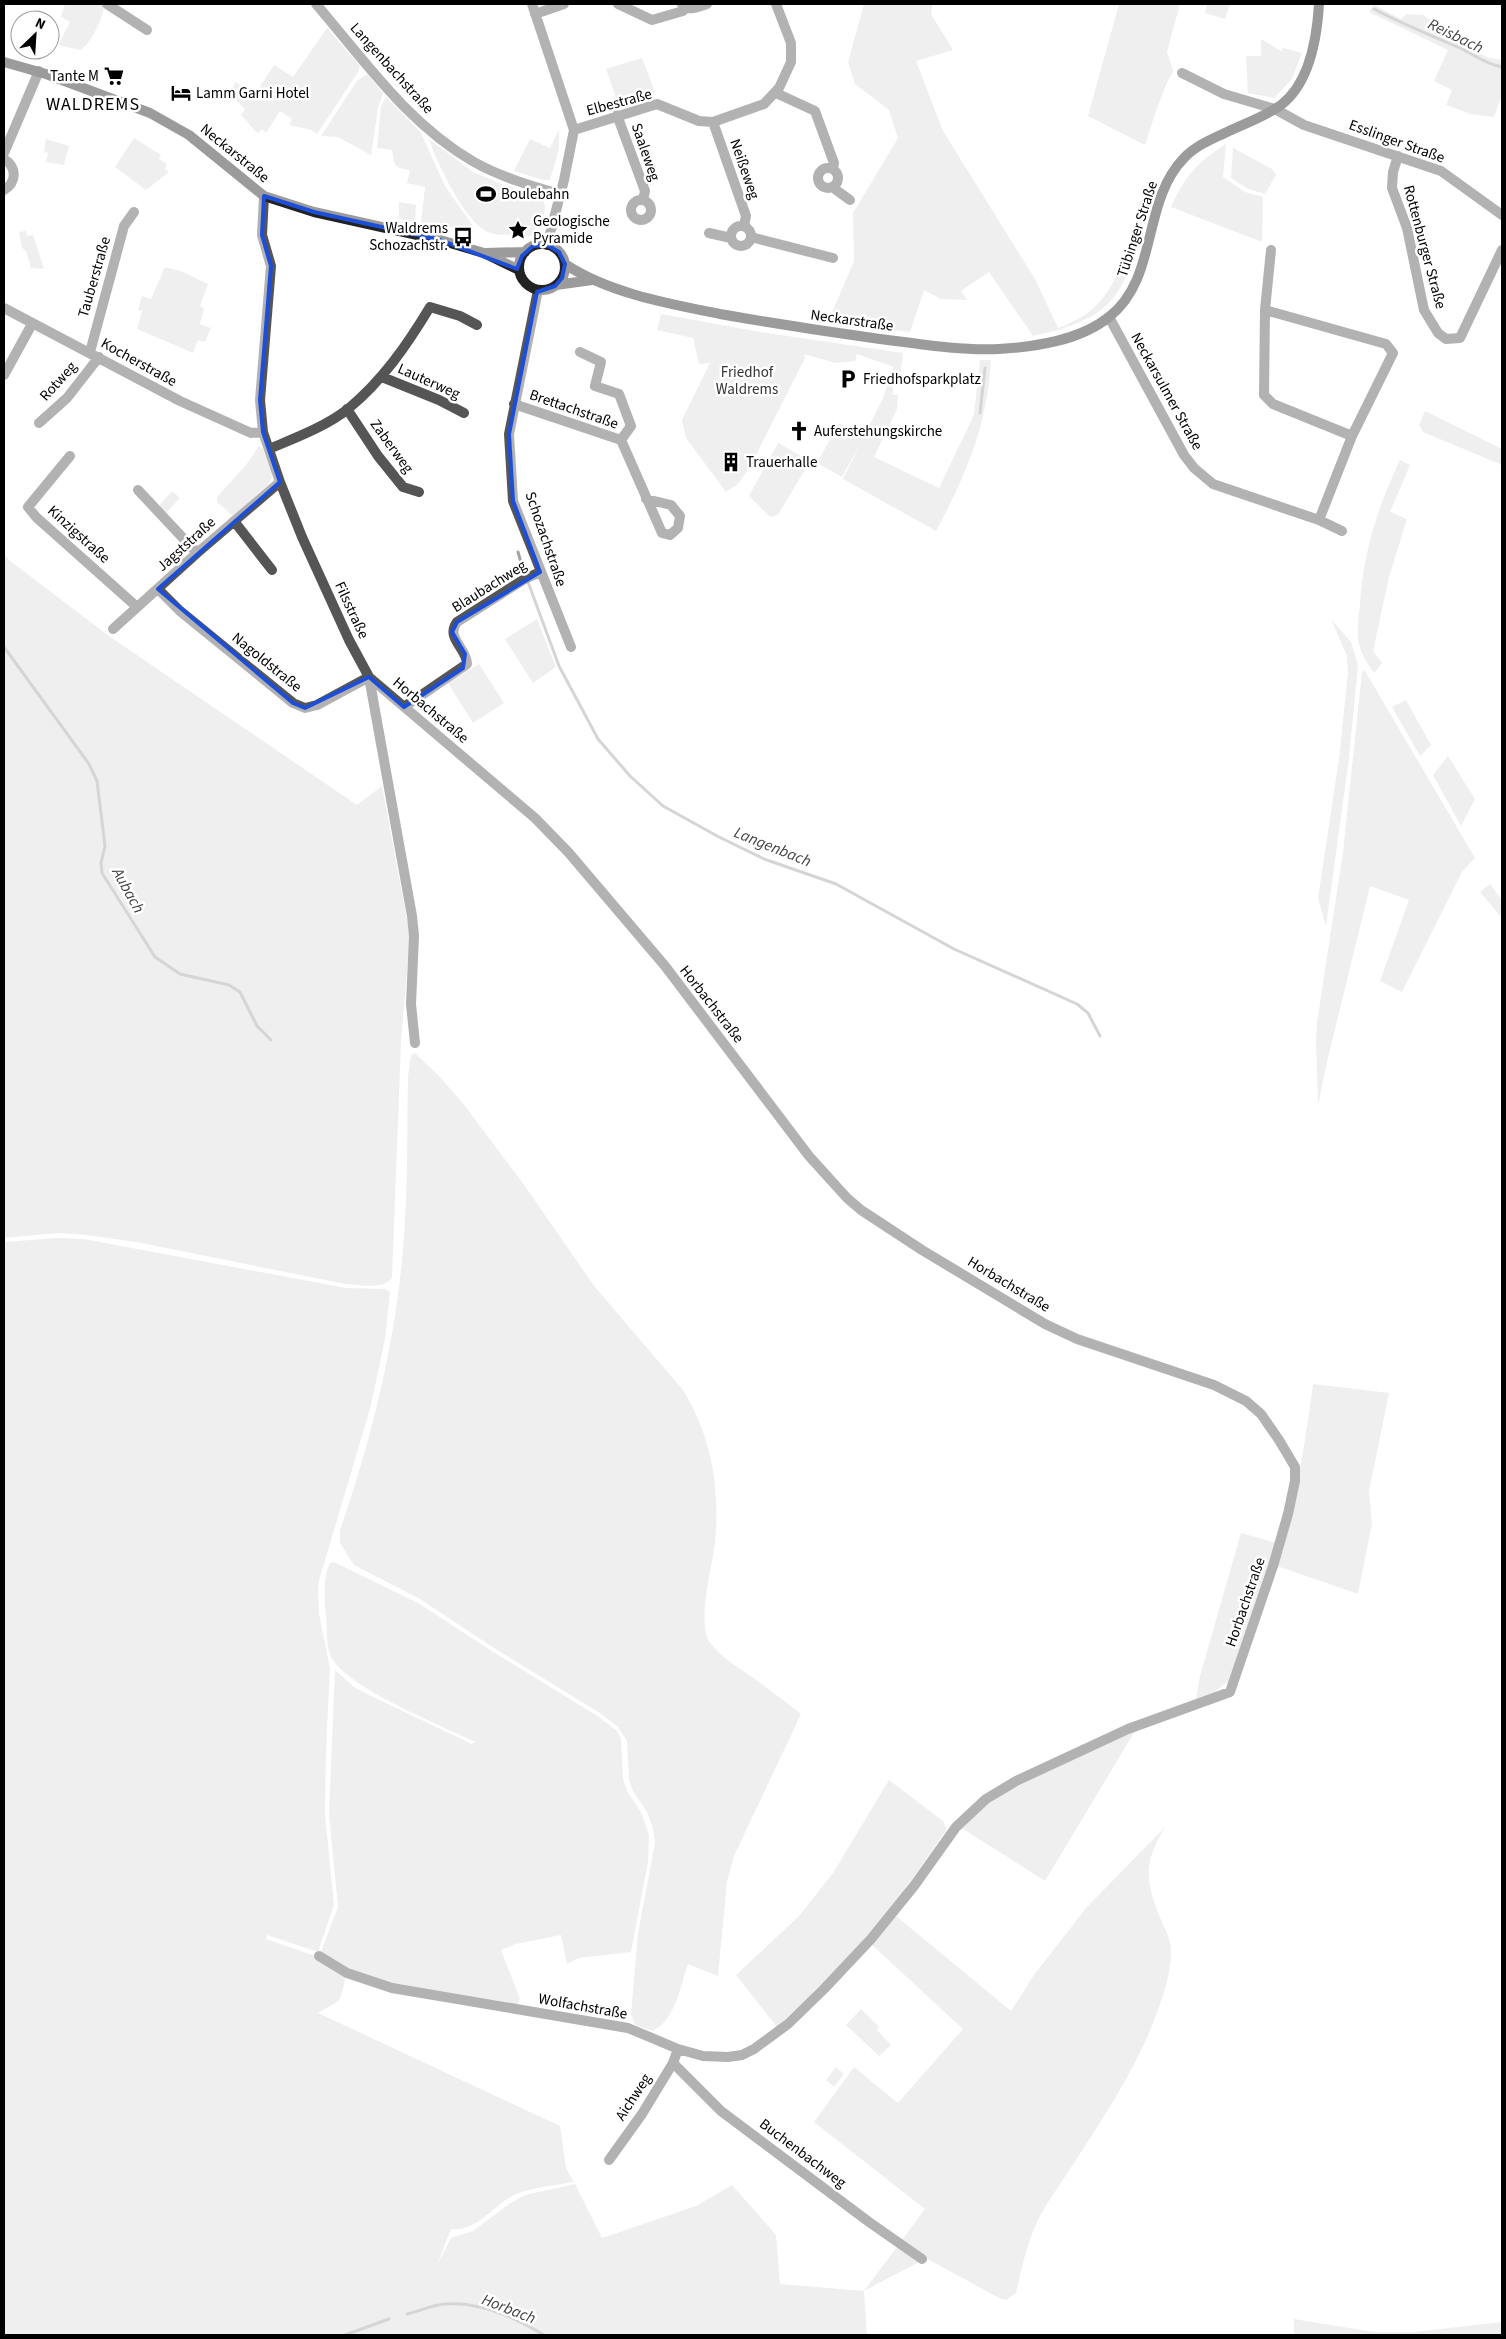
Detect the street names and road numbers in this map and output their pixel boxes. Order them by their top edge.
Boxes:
street label: Langenbachstraße [345,18,438,119]
street label: Elbestraße [584,84,654,121]
street label: Esslinger Straße [1346,114,1448,169]
street label: Neckarstraße [196,119,274,188]
street label: Saaleweg [626,120,665,184]
street label: Neißeweg [724,136,765,203]
street label: Tübinger Straße [1112,178,1163,280]
street label: Rottenburger Straße [1398,183,1451,311]
street label: Tauberstraße [73,234,116,320]
street label: Neckarstraße [809,304,895,337]
street label: Neckarsulmer Straße [1125,329,1208,454]
street label: Kocherstraße [97,333,181,392]
street label: Rotweg [35,357,82,406]
street label: Lauterweg [394,358,464,405]
street label: Brettachstraße [527,384,621,435]
street label: Zaberweg [365,415,419,478]
street label: Schozachstraße [519,489,572,589]
street label: Kinzigstraße [43,501,115,568]
street label: Jagststraße [152,512,220,577]
street label: Blaubachweg [448,555,531,618]
street label: Filsstraße [329,578,374,642]
street label: Nagoldstraße [227,628,306,697]
street label: Horbachstraße [388,672,473,748]
street label: Horbachstraße [675,961,749,1048]
street label: Horbachstraße [963,1251,1054,1317]
street label: Horbachstraße [1220,1555,1271,1650]
street label: Wolfachstraße [537,1988,629,2025]
street label: Aichweg [610,2069,657,2125]
street label: Buchenbachweg [755,2114,851,2193]

